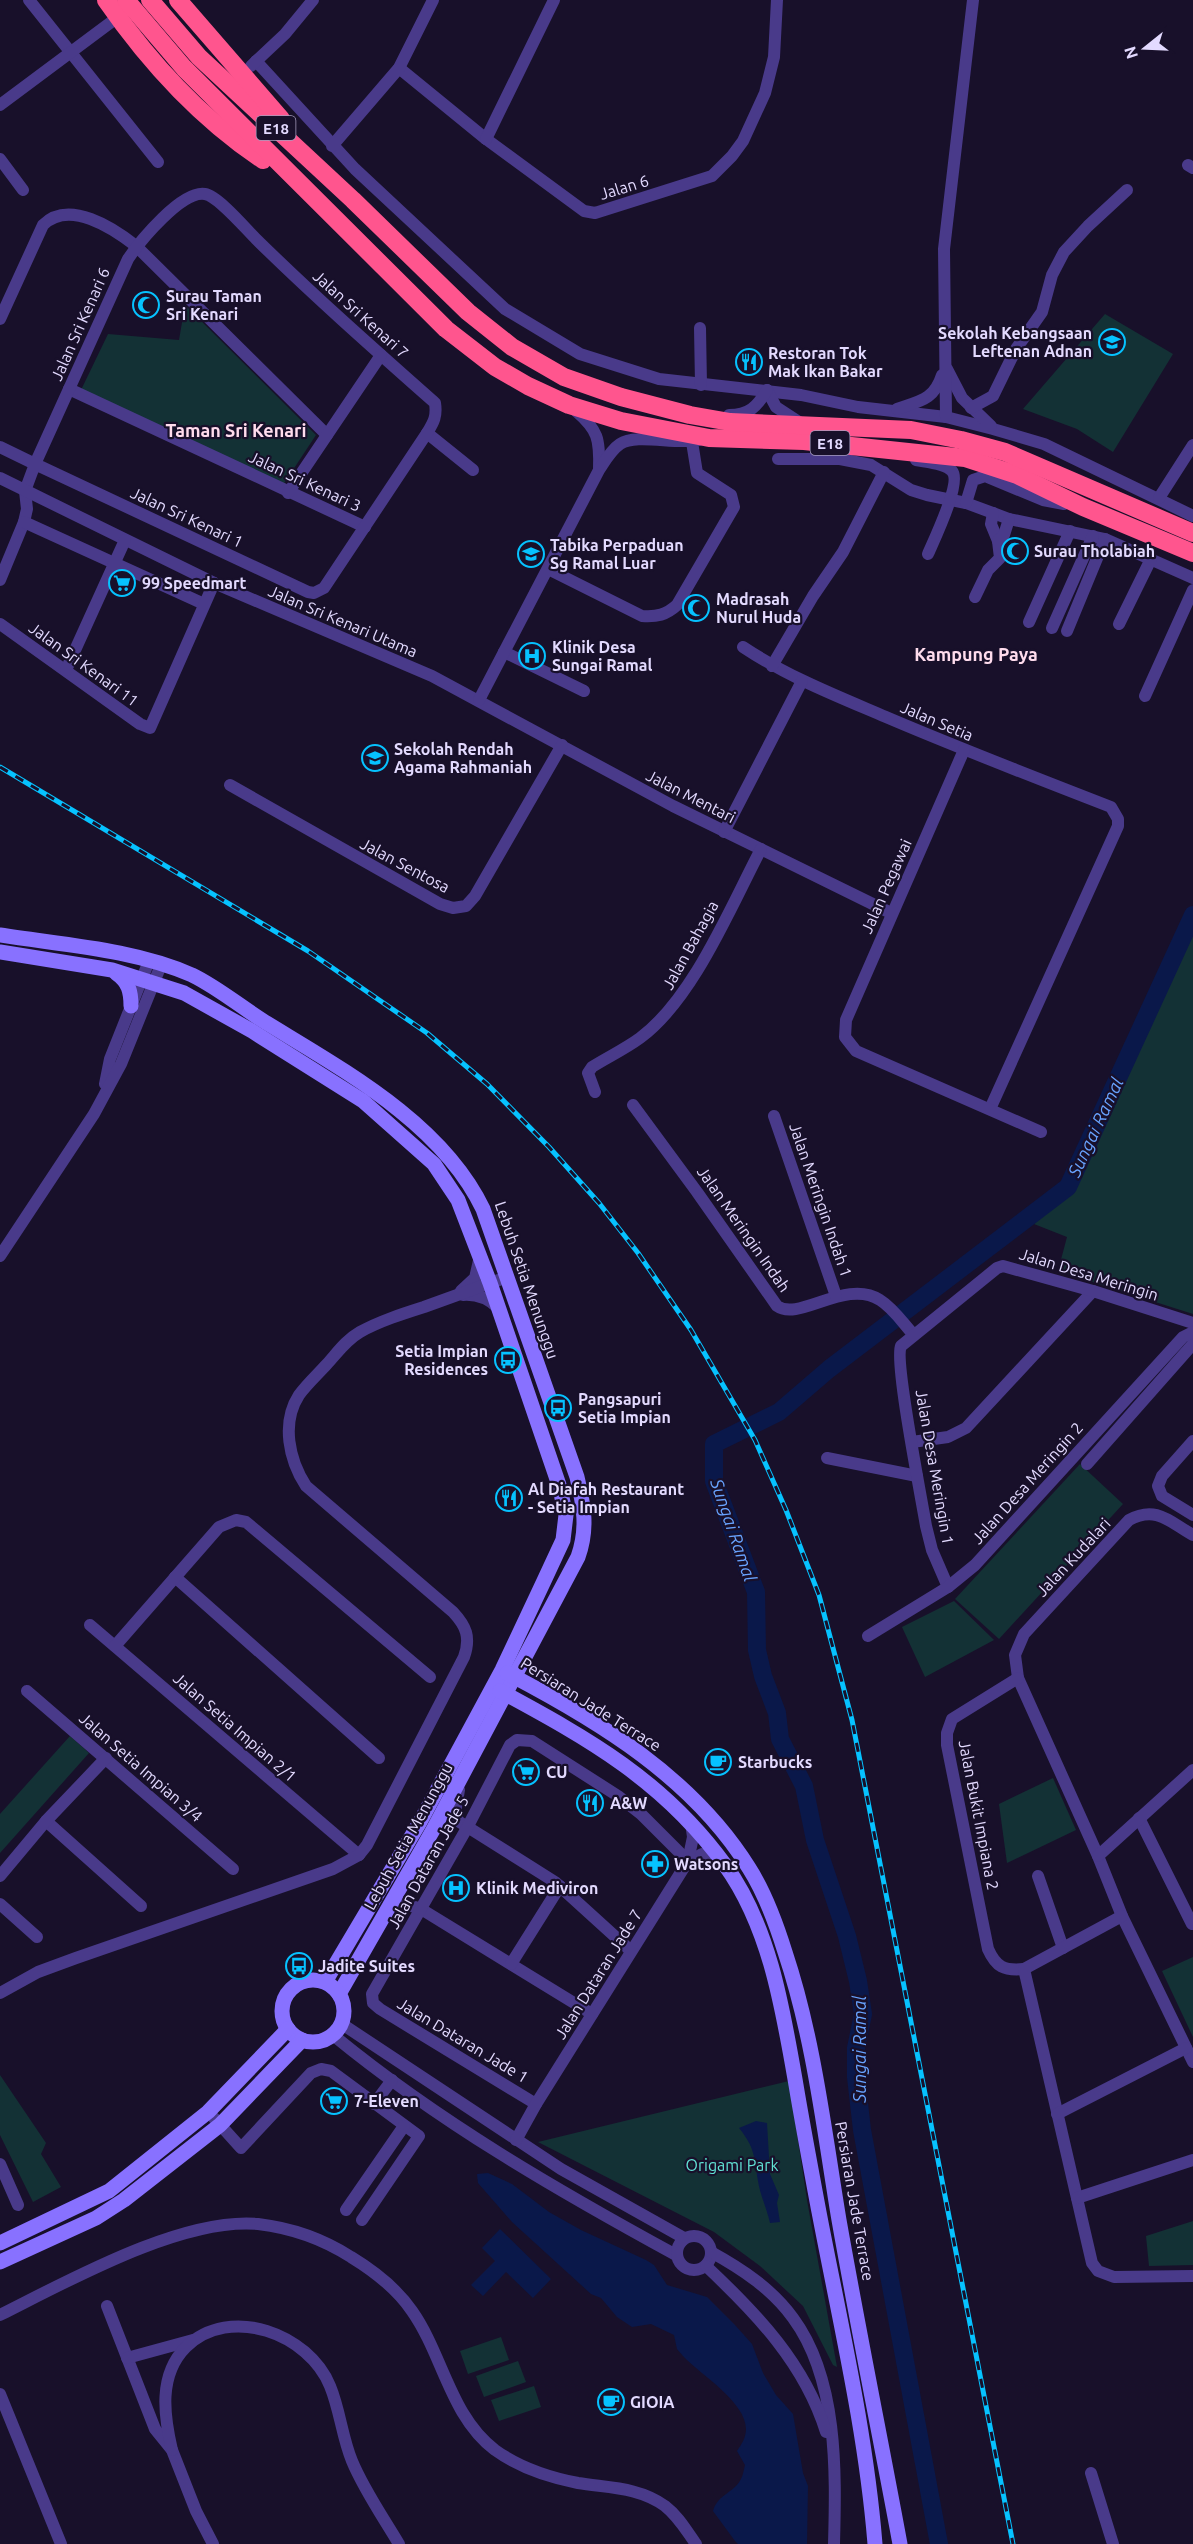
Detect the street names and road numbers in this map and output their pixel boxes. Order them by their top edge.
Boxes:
road number: E18 [256,116,296,140]
street label: Jalan 6 [597,171,651,203]
street label: Jalan Sri Kenari 6 [47,265,113,383]
street label: Jalan Sri Kenari 7 [310,267,412,361]
road number: E18 [810,431,850,455]
street label: Jalan Sri Kenari 3 [246,447,364,515]
street label: Jalan Sri Kenari 1 [128,483,246,551]
street label: Jalan Sri Kenari Utama [266,581,420,661]
street label: Jalan Sri Kenari 11 [26,618,142,710]
street label: Jalan Setia [898,698,976,744]
street label: Jalan Mentari [643,766,739,826]
street label: Jalan Sentosa [357,834,453,896]
street label: Jalan Pegawai [857,836,915,936]
street label: Jalan Bahagia [658,898,722,992]
street label: Jalan Meringin Indah 1 [786,1121,856,1279]
street label: Jalan Meringin Indah [694,1163,794,1295]
street label: Lebuh Setia Menunggu [492,1199,562,1361]
street label: Jalan Desa Meringin [1017,1244,1161,1304]
street label: Jalan Desa Meringin 1 [913,1388,957,1546]
street label: Jalan Desa Meringin 2 [968,1419,1086,1547]
street label: Jalan Kudalari [1032,1514,1114,1600]
street label: Persiaran Jade Terrace [518,1654,664,1754]
street label: Jalan Setia Impian 2/1 [170,1669,300,1785]
street label: Jalan Setia Impian 3/4 [76,1709,206,1825]
street label: Jalan Bukit Impiana 2 [956,1739,1002,1891]
street label: Lebuh Setia Menunggu [360,1759,456,1913]
street label: Jalan Dataran Jade 5 [384,1792,472,1932]
street label: Jalan Dataran Jade 7 [551,1906,645,2042]
street label: Jalan Dataran Jade 1 [394,1994,532,2086]
street label: Persiaran Jade Terrace [832,2120,878,2282]

